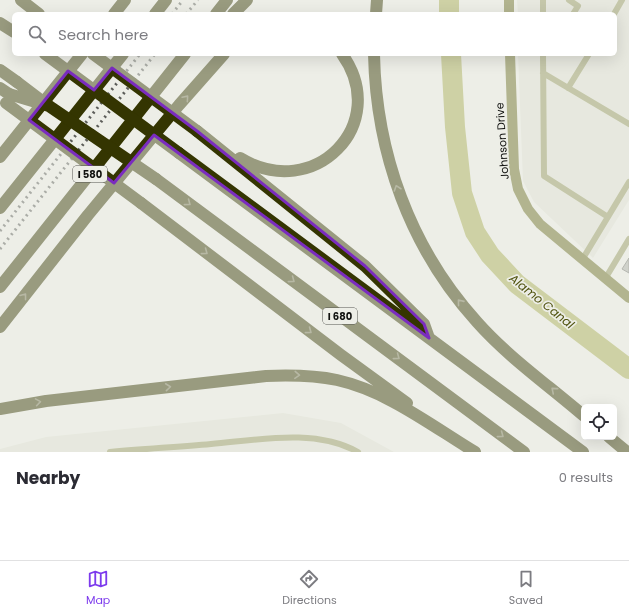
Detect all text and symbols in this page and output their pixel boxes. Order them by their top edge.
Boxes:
search box [12,12,617,56]
icon: search [26,23,48,45]
text: Search here [58,24,148,45]
one-way arrow [181,95,188,102]
street label: Johnson Drive [491,102,513,180]
road number: I 580 [73,166,107,182]
one-way arrow [394,185,402,192]
one-way arrow [183,198,190,205]
one-way arrow [201,247,208,255]
water label: Alamo Canal [505,269,578,332]
one-way arrow [288,275,295,282]
one-way arrow [19,294,26,301]
one-way arrow [457,299,464,306]
road number: I 680 [323,308,357,324]
one-way arrow [304,326,311,333]
one-way arrow [392,353,399,360]
one-way arrow [294,371,300,379]
one-way arrow [165,383,171,392]
one-way arrow [552,388,559,395]
one-way arrow [35,398,42,407]
map controls [581,404,617,440]
button: locate [581,404,617,440]
one-way arrow [497,430,504,437]
text: Nearby [16,466,80,490]
text: 0 results [559,468,613,487]
tab: Map [86,568,110,609]
tab: Directions [282,568,337,609]
tab: Saved [509,568,543,609]

